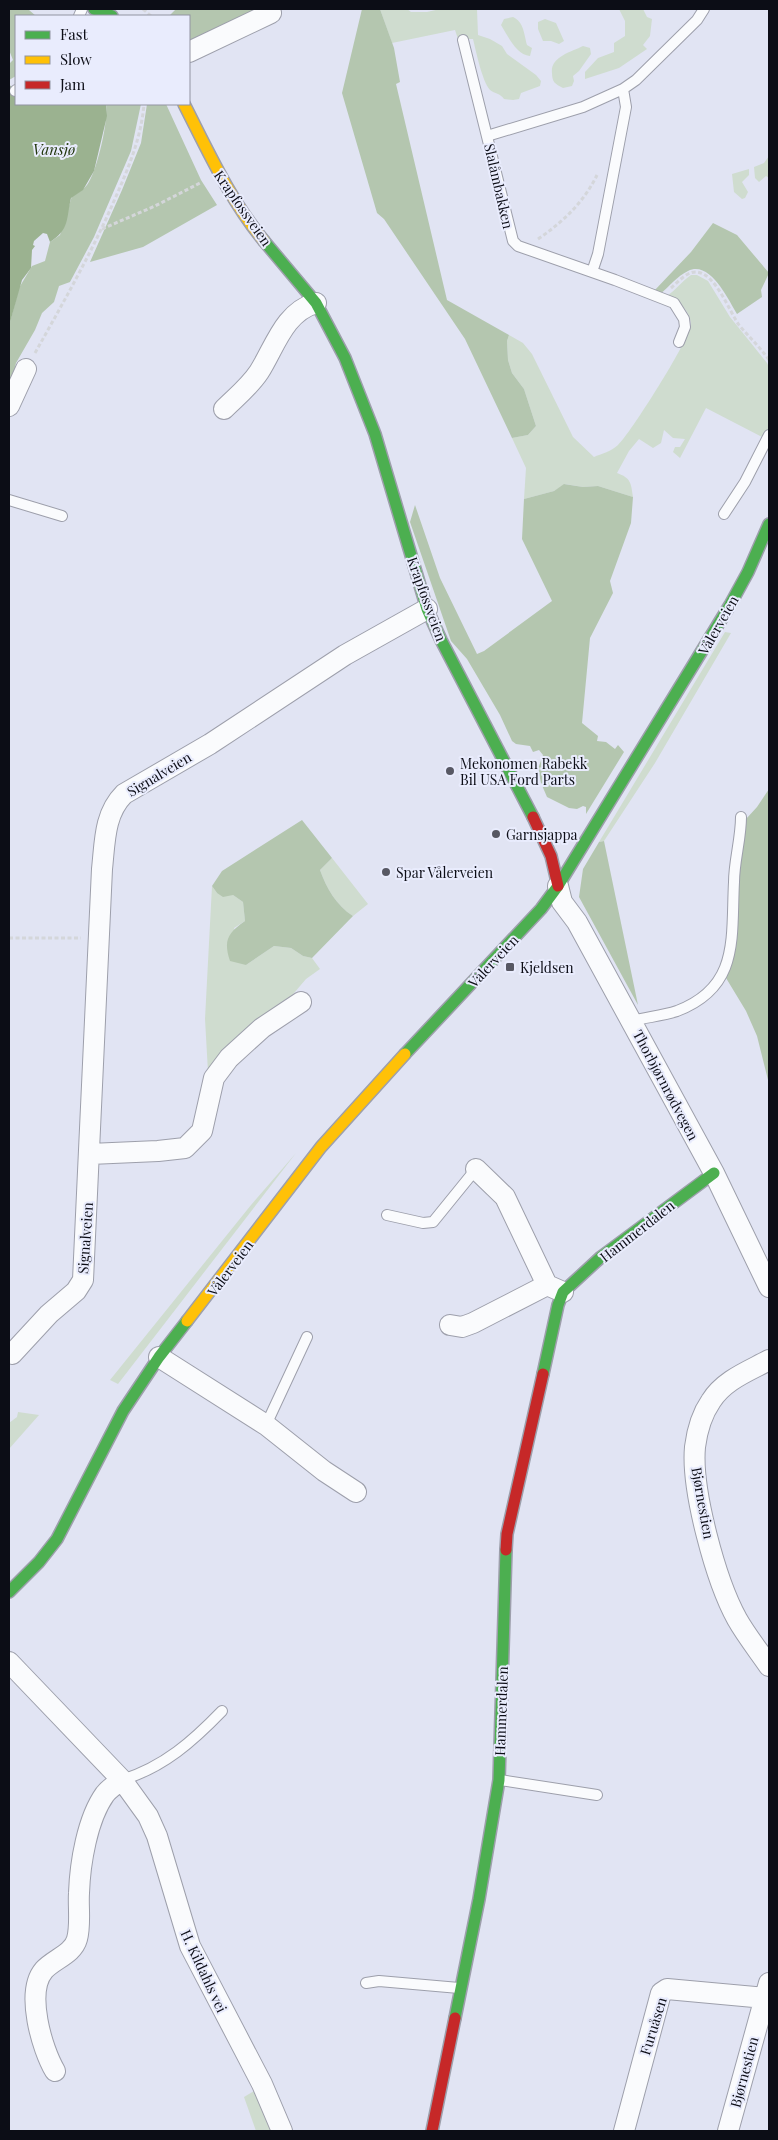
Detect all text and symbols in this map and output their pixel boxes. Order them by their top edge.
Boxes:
legend [15,15,190,105]
text: Fast [60,24,89,44]
text: Slow [60,49,92,69]
text: Jam [59,74,86,94]
water label: Vansjø [33,139,76,159]
street label: Slalåmbakken [480,142,518,231]
street label: Krapfossveien [210,166,277,250]
street label: Krapfossveien [403,554,451,644]
street label: Vålerveien [693,591,743,659]
street label: Signalveien [123,747,195,801]
place label: Mekonomen Rabekk Bil USA Ford Parts [460,754,588,789]
marker: Mekonomen Rabekk Bil USA Ford Parts [444,765,456,777]
place label: Garnsjappa [506,825,578,844]
marker: Garnsjappa [490,828,502,840]
place label: Spar Vålerveien [396,863,494,882]
marker: Spar Vålerveien [380,866,392,878]
street label: Vålerveien [463,930,523,992]
place label: Kjeldsen [520,958,574,977]
marker: Kjeldsen [504,961,516,973]
street label: Thorbjørnrødvegen [629,1026,703,1144]
street label: Hammerdalen [596,1195,679,1266]
street label: Signalveien [73,1201,97,1274]
street label: Vålerveien [202,1236,258,1301]
street label: Bjørnestien [687,1466,719,1541]
street label: Hammerdalen [490,1665,512,1756]
street label: H. Kildahls vei [177,1926,231,2016]
street label: Furuåsen [635,1994,671,2057]
street label: Bjørnestien [725,2034,763,2109]

